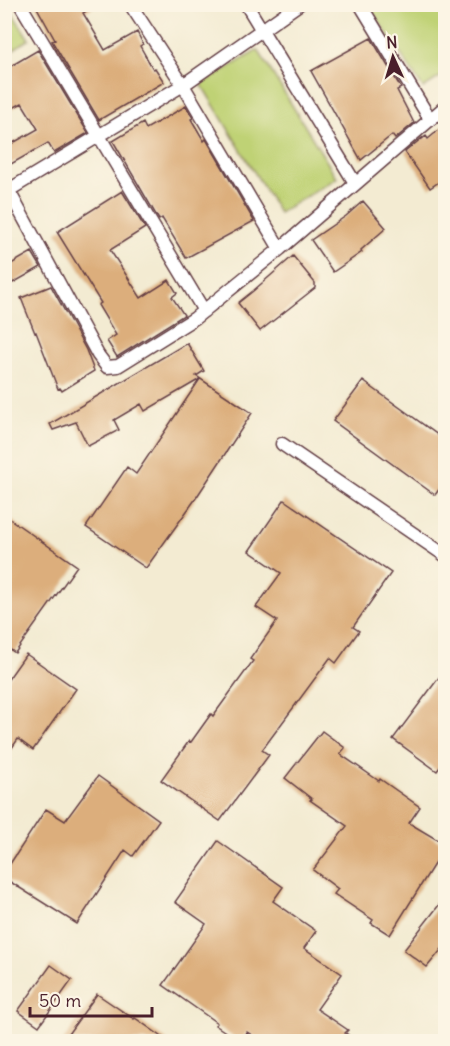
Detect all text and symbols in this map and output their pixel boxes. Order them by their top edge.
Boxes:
north arrow [363,27,423,87]
text: N [386,32,398,52]
scale bar [30,980,152,1018]
text: 50 m [39,989,81,1012]

